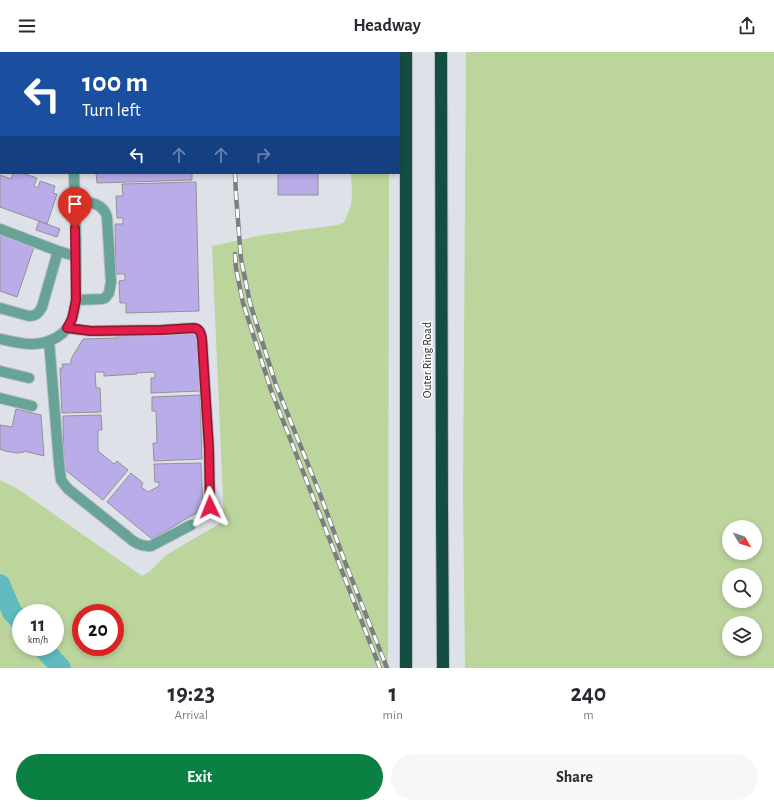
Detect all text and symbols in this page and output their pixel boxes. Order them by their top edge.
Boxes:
icon: menu [16,15,38,37]
icon: share [736,15,758,37]
text: Headway [353,17,421,35]
icon: left [16,68,68,120]
text: 100 m [82,69,148,97]
text: Turn left [82,102,141,120]
icon: left [126,144,148,166]
icon: ahead [168,144,190,166]
icon: ahead [210,144,232,166]
icon: right [252,144,274,166]
pin [58,187,92,228]
icon: arrive [64,193,86,215]
street label: Outer Ring Road [421,322,433,398]
position arrow [189,486,231,528]
north arrow [722,520,762,560]
map controls [722,520,762,656]
button: search [722,568,762,608]
speed limit sign: 20 [72,604,124,656]
text: 11 [31,615,45,635]
button: layers [722,616,762,656]
text: km/h [28,635,48,645]
text: 19:23 [168,682,215,706]
text: 1 [388,682,397,706]
text: 240 [570,682,606,706]
text: Arrival [175,709,208,722]
text: min [383,709,403,722]
text: m [583,709,594,722]
button: Exit [16,754,383,800]
button: Share [391,754,758,800]

